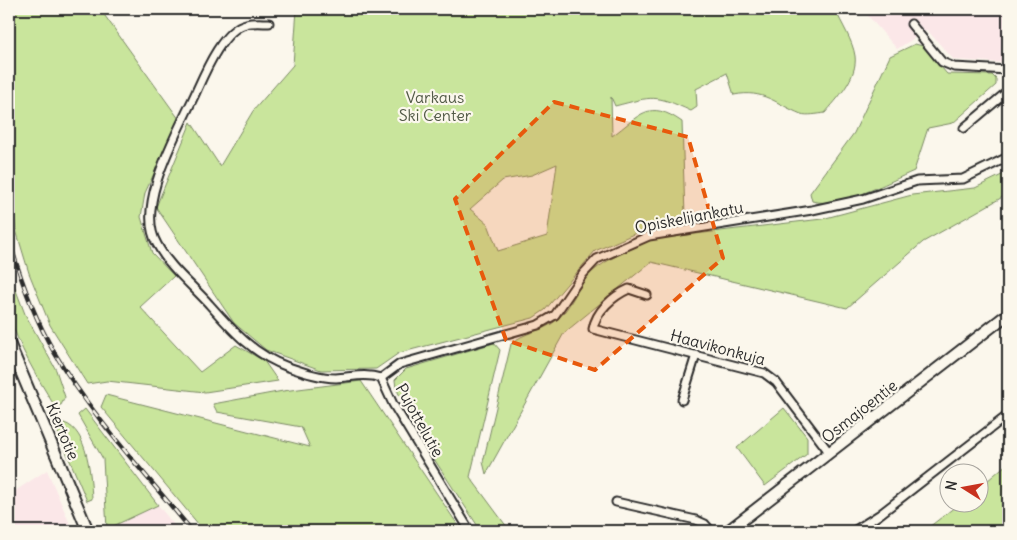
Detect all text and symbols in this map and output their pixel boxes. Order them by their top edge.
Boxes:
park label: Varkaus Ski Center [399,87,472,125]
street label: Opiskelijankatu [633,197,745,237]
street label: Haavikonkuja [668,325,768,369]
street label: Osmajoentie [817,375,901,447]
street label: Pujottelutie [392,380,448,460]
street label: Kiertotie [42,399,84,463]
north arrow [940,462,990,512]
text: N [941,479,961,492]

